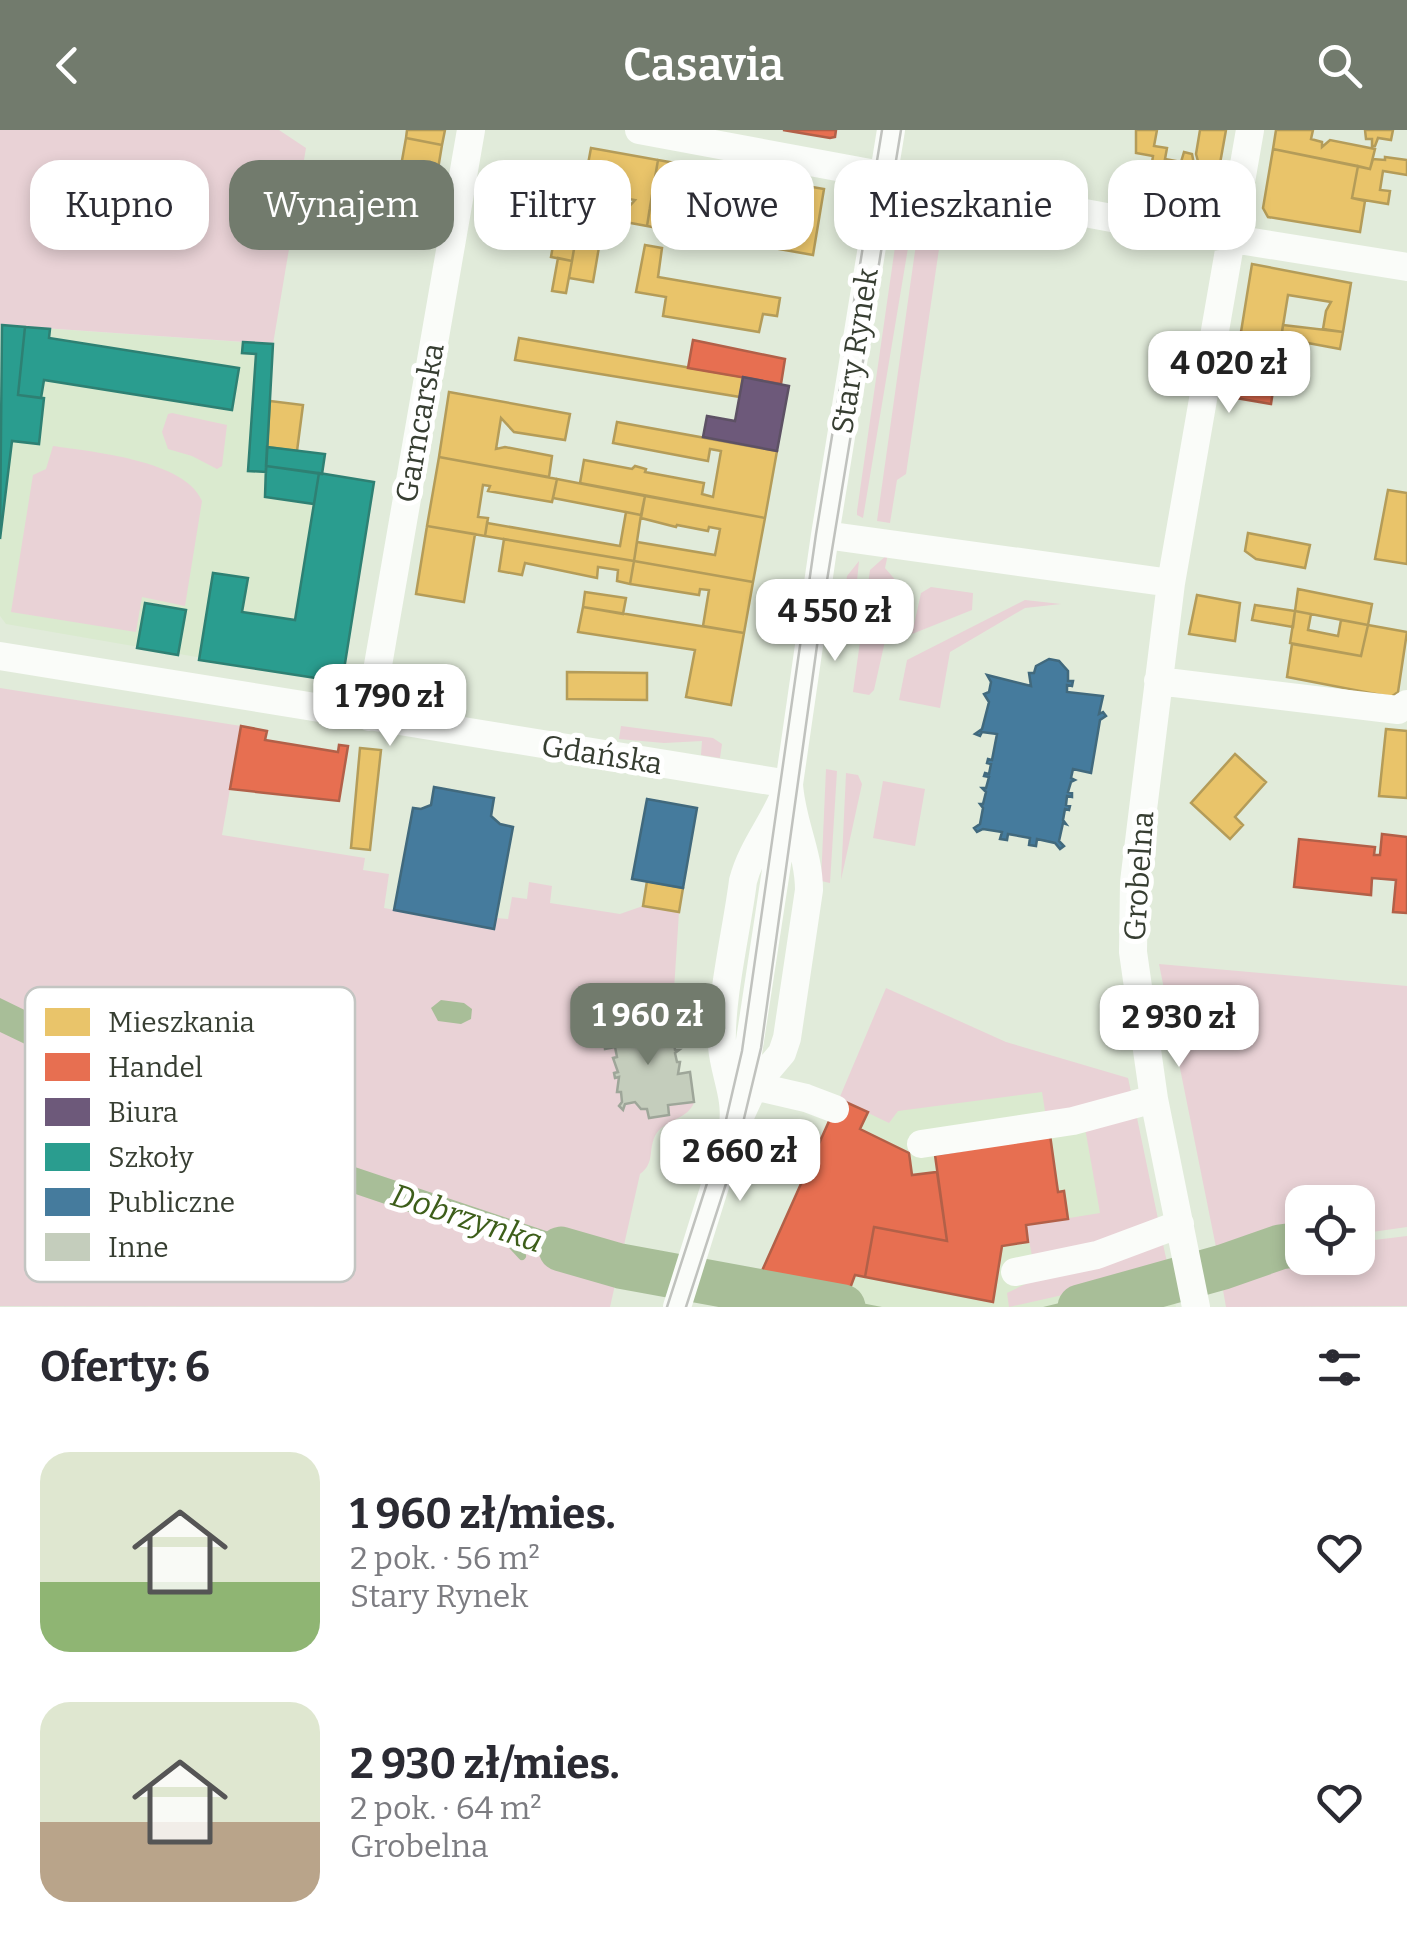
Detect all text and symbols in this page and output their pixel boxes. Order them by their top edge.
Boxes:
icon: back [40,38,95,93]
text: Casavia [623,38,784,92]
icon: search [1312,38,1367,93]
chip: Kupno [30,160,209,250]
chip: Wynajem [229,160,454,250]
chip: Filtry [474,160,631,250]
chip: Nowe [651,160,814,250]
chip: Mieszkanie [834,160,1088,250]
chip: Dom [1108,160,1256,250]
street label: Stary Rynek [824,266,886,436]
pin: 4 020 zł [1126,331,1332,416]
street label: Garncarska [388,341,452,505]
text: 4 020 zł [1170,344,1288,382]
pin: 4 550 zł [732,579,938,664]
text: 4 550 zł [778,592,892,630]
pin: 1 790 zł [287,664,493,749]
text: 1 790 zł [335,677,445,715]
street label: Gdańska [539,728,665,782]
street label: Grobelna [1117,810,1161,942]
pin: 1 960 zł [545,983,751,1068]
pin: 2 930 zł [1076,985,1282,1070]
legend [25,987,355,1282]
text: 1 960 zł [592,996,704,1034]
text: 2 930 zł [1122,998,1236,1036]
text: Mieszkania [108,1006,255,1039]
text: Handel [108,1051,203,1084]
text: Biura [108,1096,178,1129]
pin: 2 660 zł [637,1119,843,1204]
text: 2 660 zł [682,1132,798,1170]
text: Szkoły [108,1141,194,1174]
water label: Dobrzynka [387,1176,547,1260]
map controls [1285,1185,1375,1275]
button: locate [1285,1185,1375,1275]
text: Publiczne [108,1186,235,1219]
text: Inne [108,1231,169,1264]
icon: filters [1312,1340,1367,1395]
text: Oferty: 6 [40,1342,210,1392]
text: 1 960 zł/mies. [350,1489,616,1539]
icon: home [120,1492,240,1612]
icon: heart [1312,1525,1367,1580]
text: 2 pok. · 56 m² [350,1539,540,1577]
text: Stary Rynek [350,1577,528,1615]
text: 2 930 zł/mies. [350,1739,620,1789]
icon: home [120,1742,240,1862]
icon: heart [1312,1775,1367,1830]
text: 2 pok. · 64 m² [350,1789,542,1827]
text: Grobelna [350,1827,488,1865]

